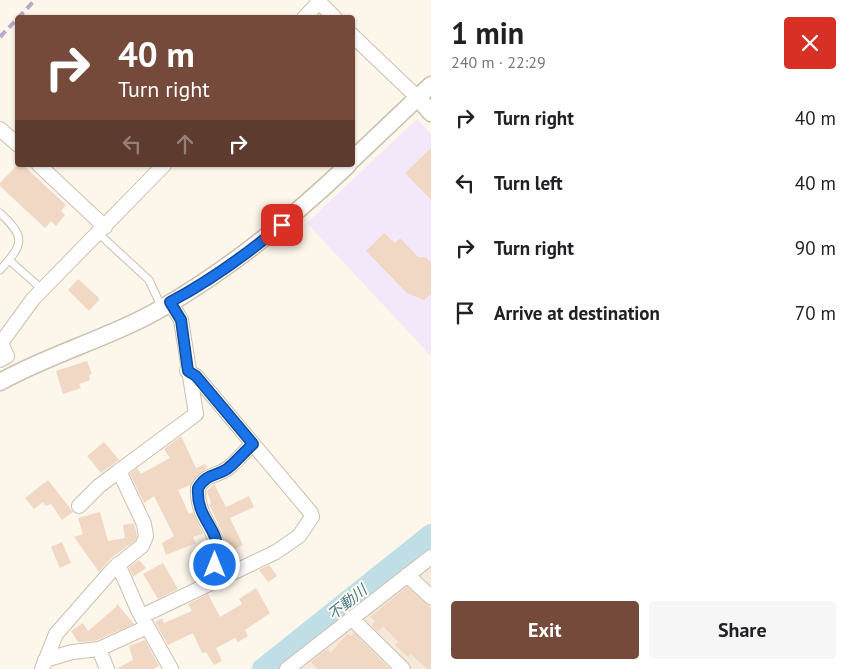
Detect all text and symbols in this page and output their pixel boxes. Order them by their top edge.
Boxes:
text: 1 min [451,13,524,52]
button: close [784,17,836,69]
text: 40 m [118,31,195,77]
icon: right [35,35,100,100]
text: 240 m · 22:29 [451,52,546,72]
text: Turn right [118,75,210,103]
icon: right [451,104,479,132]
text: Turn right [494,106,574,130]
text: 40 m [795,106,836,130]
icon: left [118,130,146,158]
icon: ahead [171,130,199,158]
icon: right [224,130,252,158]
icon: left [451,169,479,197]
text: Turn left [494,171,563,195]
text: 40 m [795,171,836,195]
pin [261,204,303,246]
icon: arrive [268,211,296,239]
icon: right [451,234,479,262]
text: Turn right [494,236,574,260]
text: 90 m [795,236,836,260]
icon: arrive [451,299,479,327]
text: Arrive at destination [494,301,660,325]
text: 70 m [795,301,836,325]
position arrow [188,538,240,590]
water label: 不動川 [324,579,372,624]
button: Exit [451,601,639,659]
button: Share [649,601,836,659]

